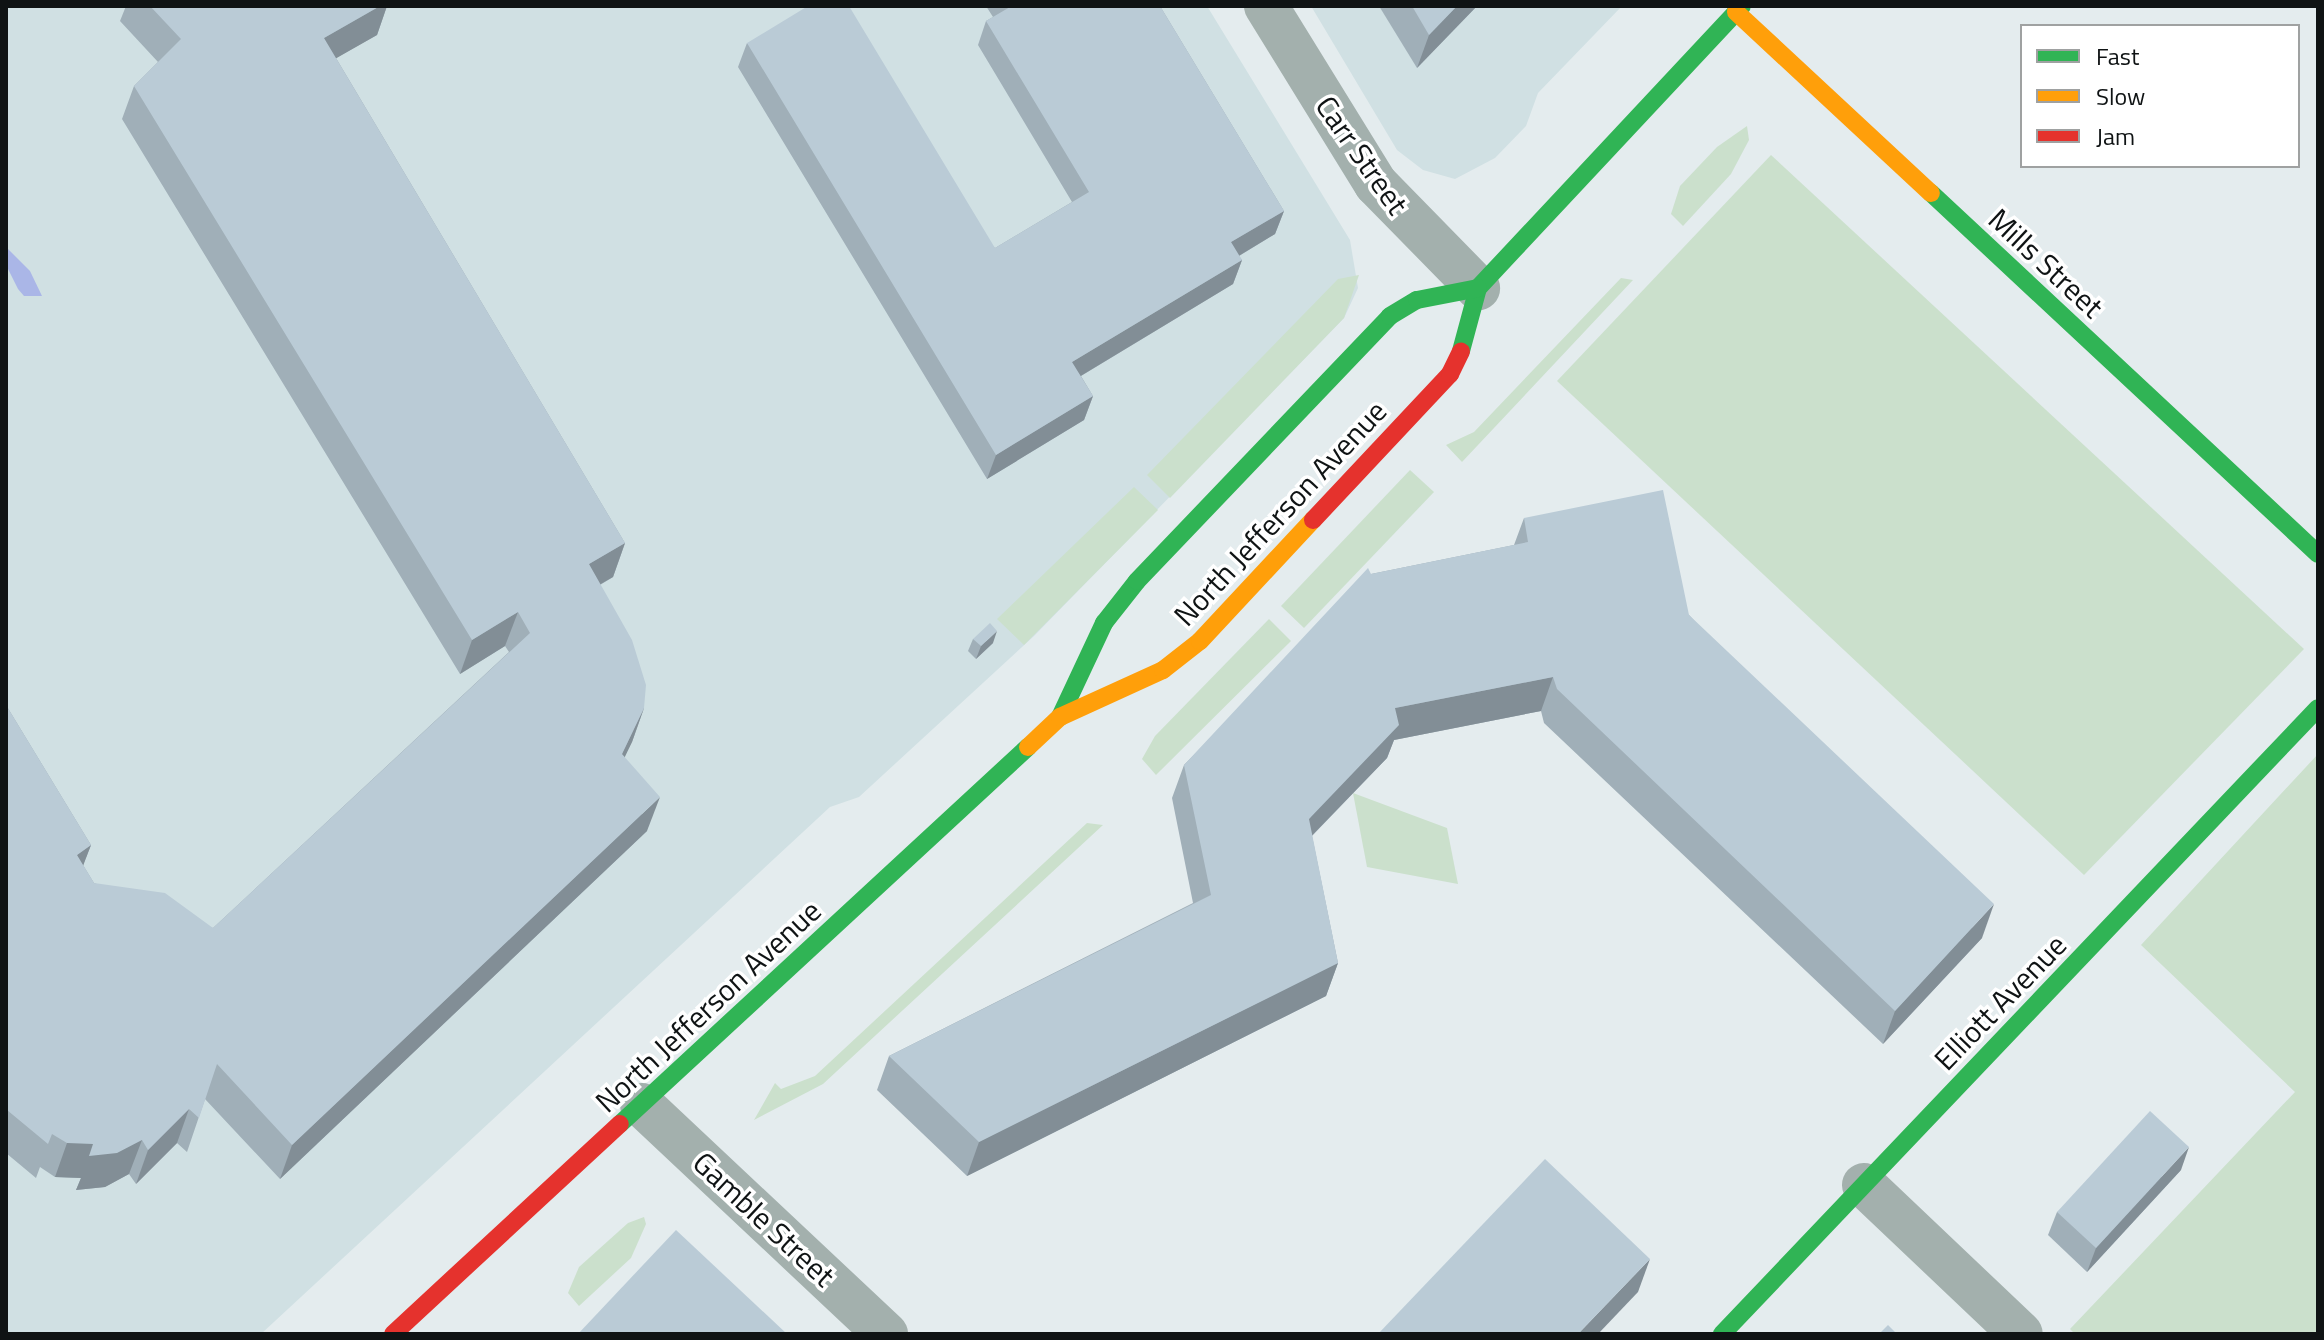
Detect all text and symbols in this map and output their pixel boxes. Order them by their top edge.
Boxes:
legend [2020,24,2300,168]
text: Fast [2096,38,2139,74]
text: Slow [2096,78,2145,114]
street label: Carr Street [1308,89,1416,221]
text: Jam [2096,118,2135,154]
street label: Mills Street [1981,201,2111,325]
street label: North Jefferson Avenue [1166,393,1394,633]
street label: North Jefferson Avenue [588,892,828,1120]
street label: Elliott Avenue [1927,927,2073,1077]
street label: Gamble Street [686,1144,842,1294]

